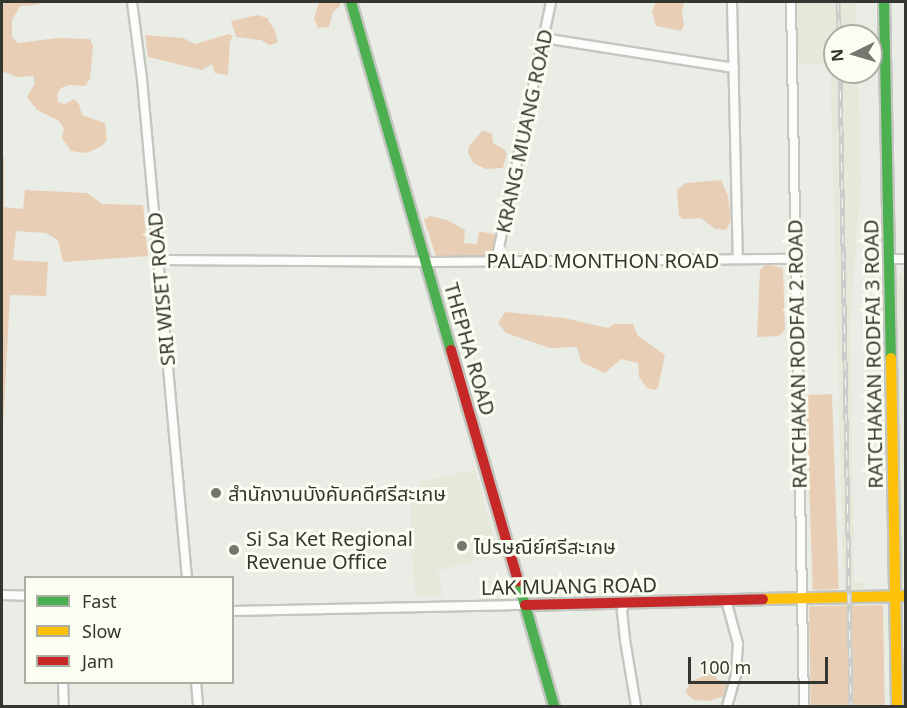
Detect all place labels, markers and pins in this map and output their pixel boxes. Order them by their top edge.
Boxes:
place label: สำนักงานบังคับคดีศรีสะเกษ [228,481,446,505]
marker: สำนักงานบังคับคดีศรีสะเกษ [209,486,223,500]
place label: Si Sa Ket Regional Revenue Office [246,526,413,573]
place label: ไปรษณีย์ศรีสะเกษ [474,534,616,558]
marker: ไปรษณีย์ศรีสะเกษ [455,539,469,553]
marker: Si Sa Ket Regional Revenue Office [227,543,241,557]

